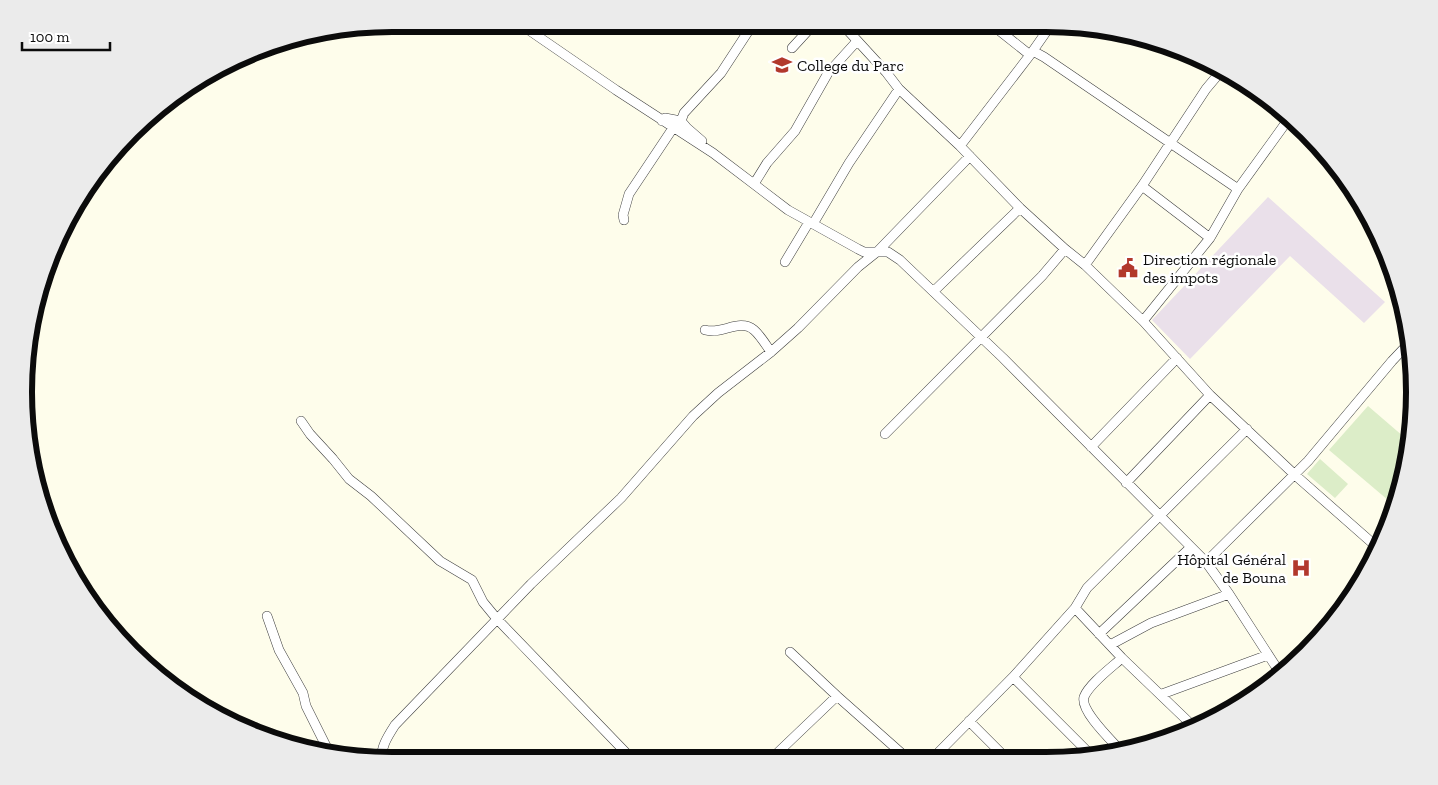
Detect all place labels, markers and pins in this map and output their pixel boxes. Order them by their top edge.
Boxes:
school or university icon: College du Parc [771,54,793,76]
place label: College du Parc [797,56,904,75]
place label: Direction régionale des impots [1143,250,1276,287]
public building icon: Direction régionale des impots [1117,257,1139,279]
place label: Hôpital Général de Bouna [1177,550,1286,587]
hospital icon: Hôpital Général de Bouna [1290,557,1312,579]

